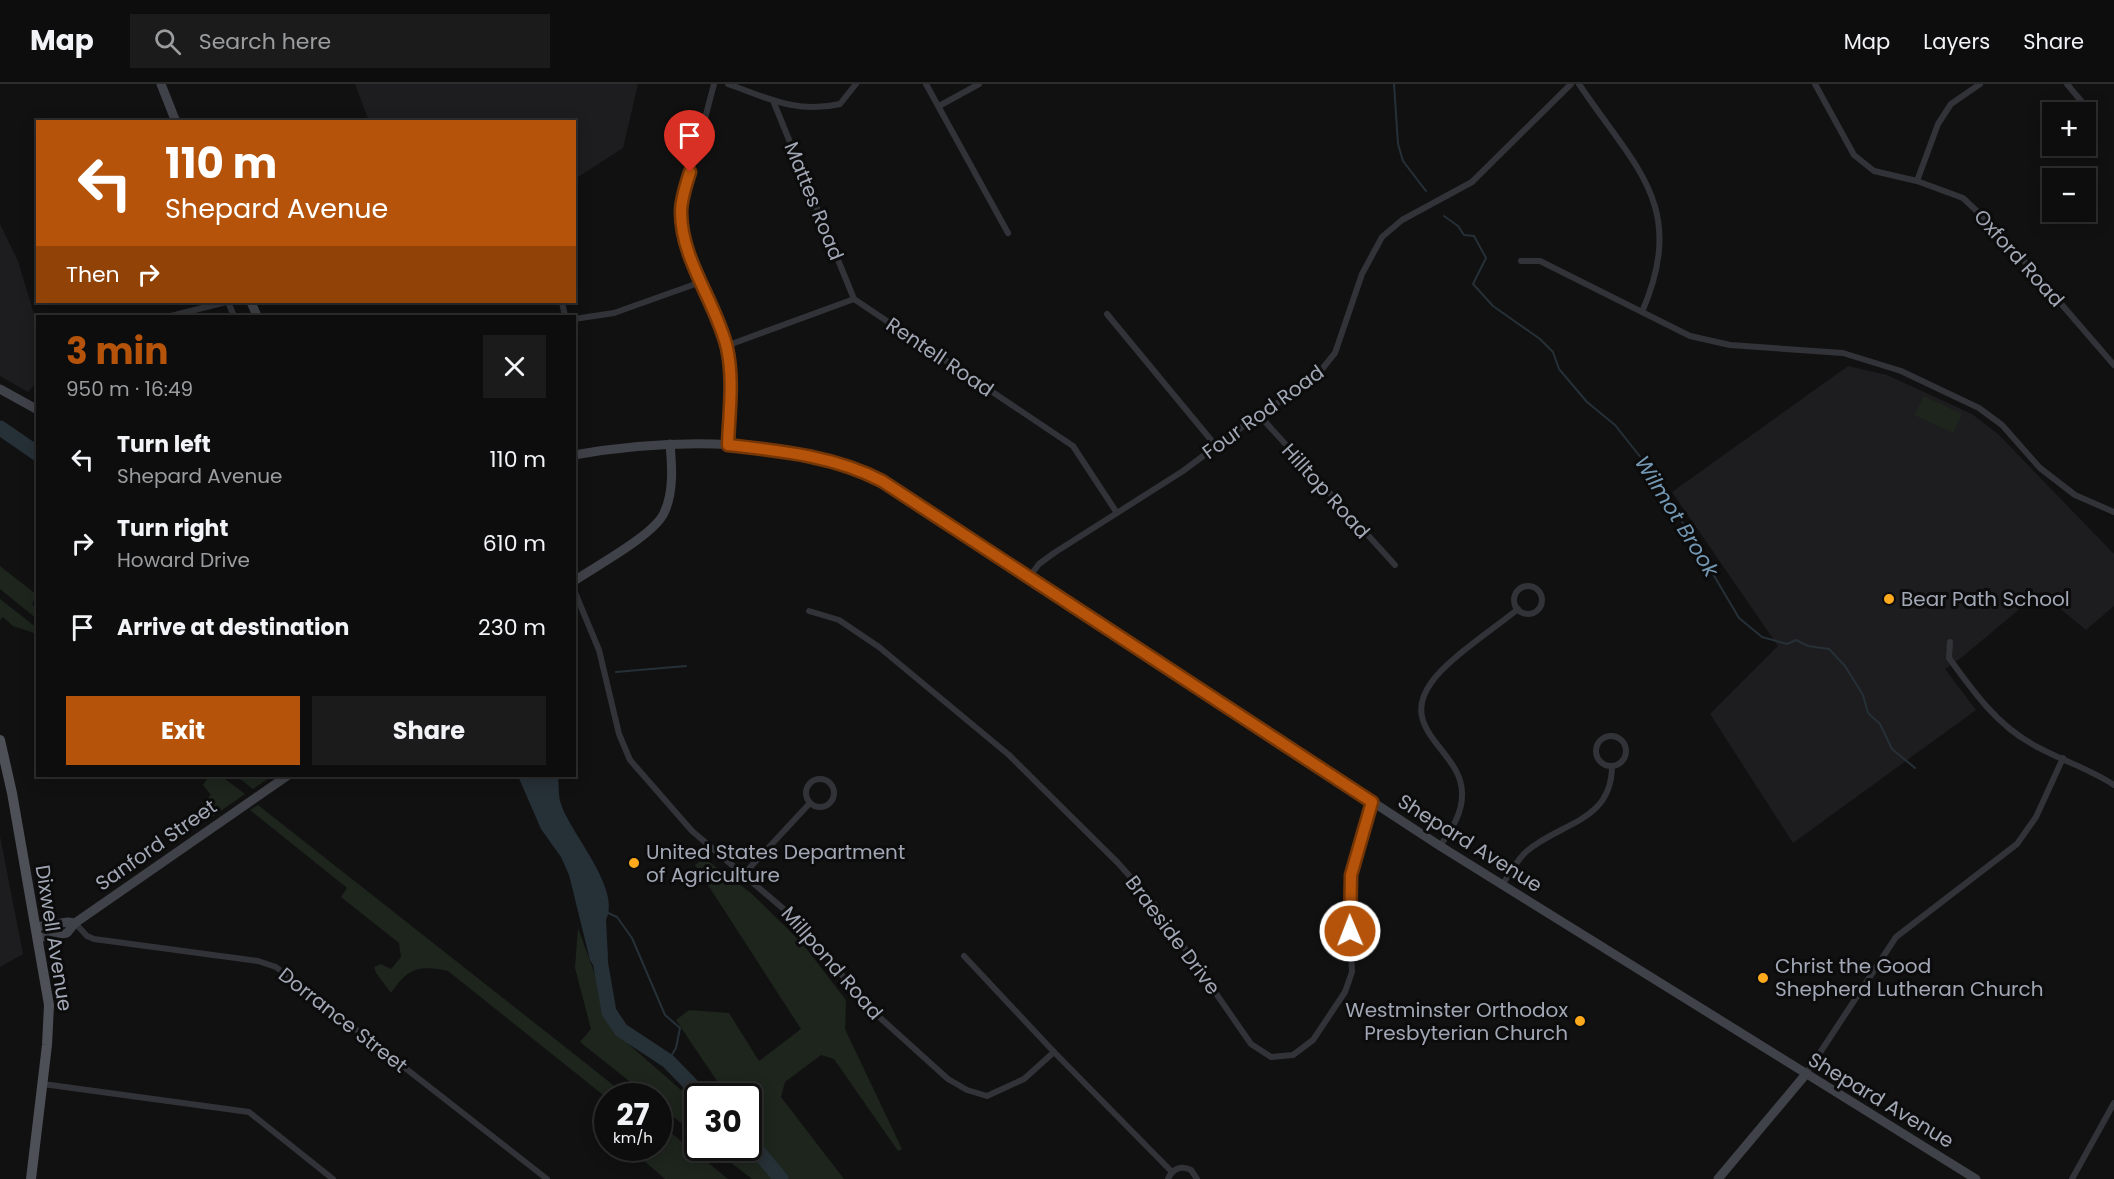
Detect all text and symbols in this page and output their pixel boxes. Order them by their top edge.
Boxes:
search box [130,14,550,68]
text: Map [30,21,94,60]
icon: search [151,25,184,58]
text: Search here [199,26,331,57]
text: Map [1844,27,1890,56]
text: Layers [1923,27,1990,56]
text: Share [2023,27,2084,56]
map controls [2042,102,2096,222]
button: + [2042,102,2096,156]
pin [664,110,715,172]
icon: arrive [673,119,706,152]
text: 110 m [165,134,277,193]
street label: Mattes Road [778,138,850,264]
icon: left [66,144,144,222]
button: − [2042,168,2096,222]
text: Shepard Avenue [165,190,388,227]
street label: Oxford Road [1967,203,2071,313]
icon: right [132,258,165,291]
text: Then [66,259,120,290]
street label: Rentell Road [881,311,999,403]
text: 3 min [66,326,168,377]
button: close [483,335,546,398]
street label: Four Rod Road [1196,358,1330,466]
text: 950 m · 16:49 [66,375,193,403]
text: Turn left [117,429,211,460]
street label: Hilltop Road [1276,437,1376,545]
icon: left [66,443,99,476]
text: 110 m [490,444,546,475]
water label: Wilmot Brook [1628,450,1727,583]
text: Shepard Avenue [117,462,282,490]
text: Turn right [117,513,228,544]
icon: right [66,527,99,560]
text: 610 m [483,528,546,559]
text: Howard Drive [117,546,250,574]
place label: Bear Path School [1901,585,2070,613]
marker: Bear Path School [1882,592,1896,606]
icon: arrive [66,611,99,644]
text: Arrive at destination [117,612,349,643]
text: 230 m [478,612,546,643]
button: Exit [66,696,300,765]
button: Share [312,696,546,765]
street label: Shepard Avenue [1392,787,1548,899]
street label: Sanford Street [90,793,222,897]
place label: United States Department of Agriculture [646,838,905,889]
marker: United States Department of Agriculture [627,856,641,870]
street label: Dixwell Avenue [29,863,79,1013]
street label: Braeside Drive [1119,870,1227,1000]
position arrow [1318,899,1382,963]
street label: Millpond Road [775,900,889,1026]
place label: Christ the Good Shepherd Lutheran Church [1775,952,2043,1003]
street label: Dorrance Street [273,961,413,1079]
marker: Christ the Good Shepherd Lutheran Church [1756,971,1770,985]
place label: Westminster Orthodox Presbyterian Church [1345,996,1568,1047]
marker: Westminster Orthodox Presbyterian Church [1573,1014,1587,1028]
street label: Shepard Avenue [1803,1045,1959,1155]
speed limit sign: 30 [684,1083,762,1161]
text: 27 [616,1093,650,1136]
text: km/h [613,1127,653,1148]

